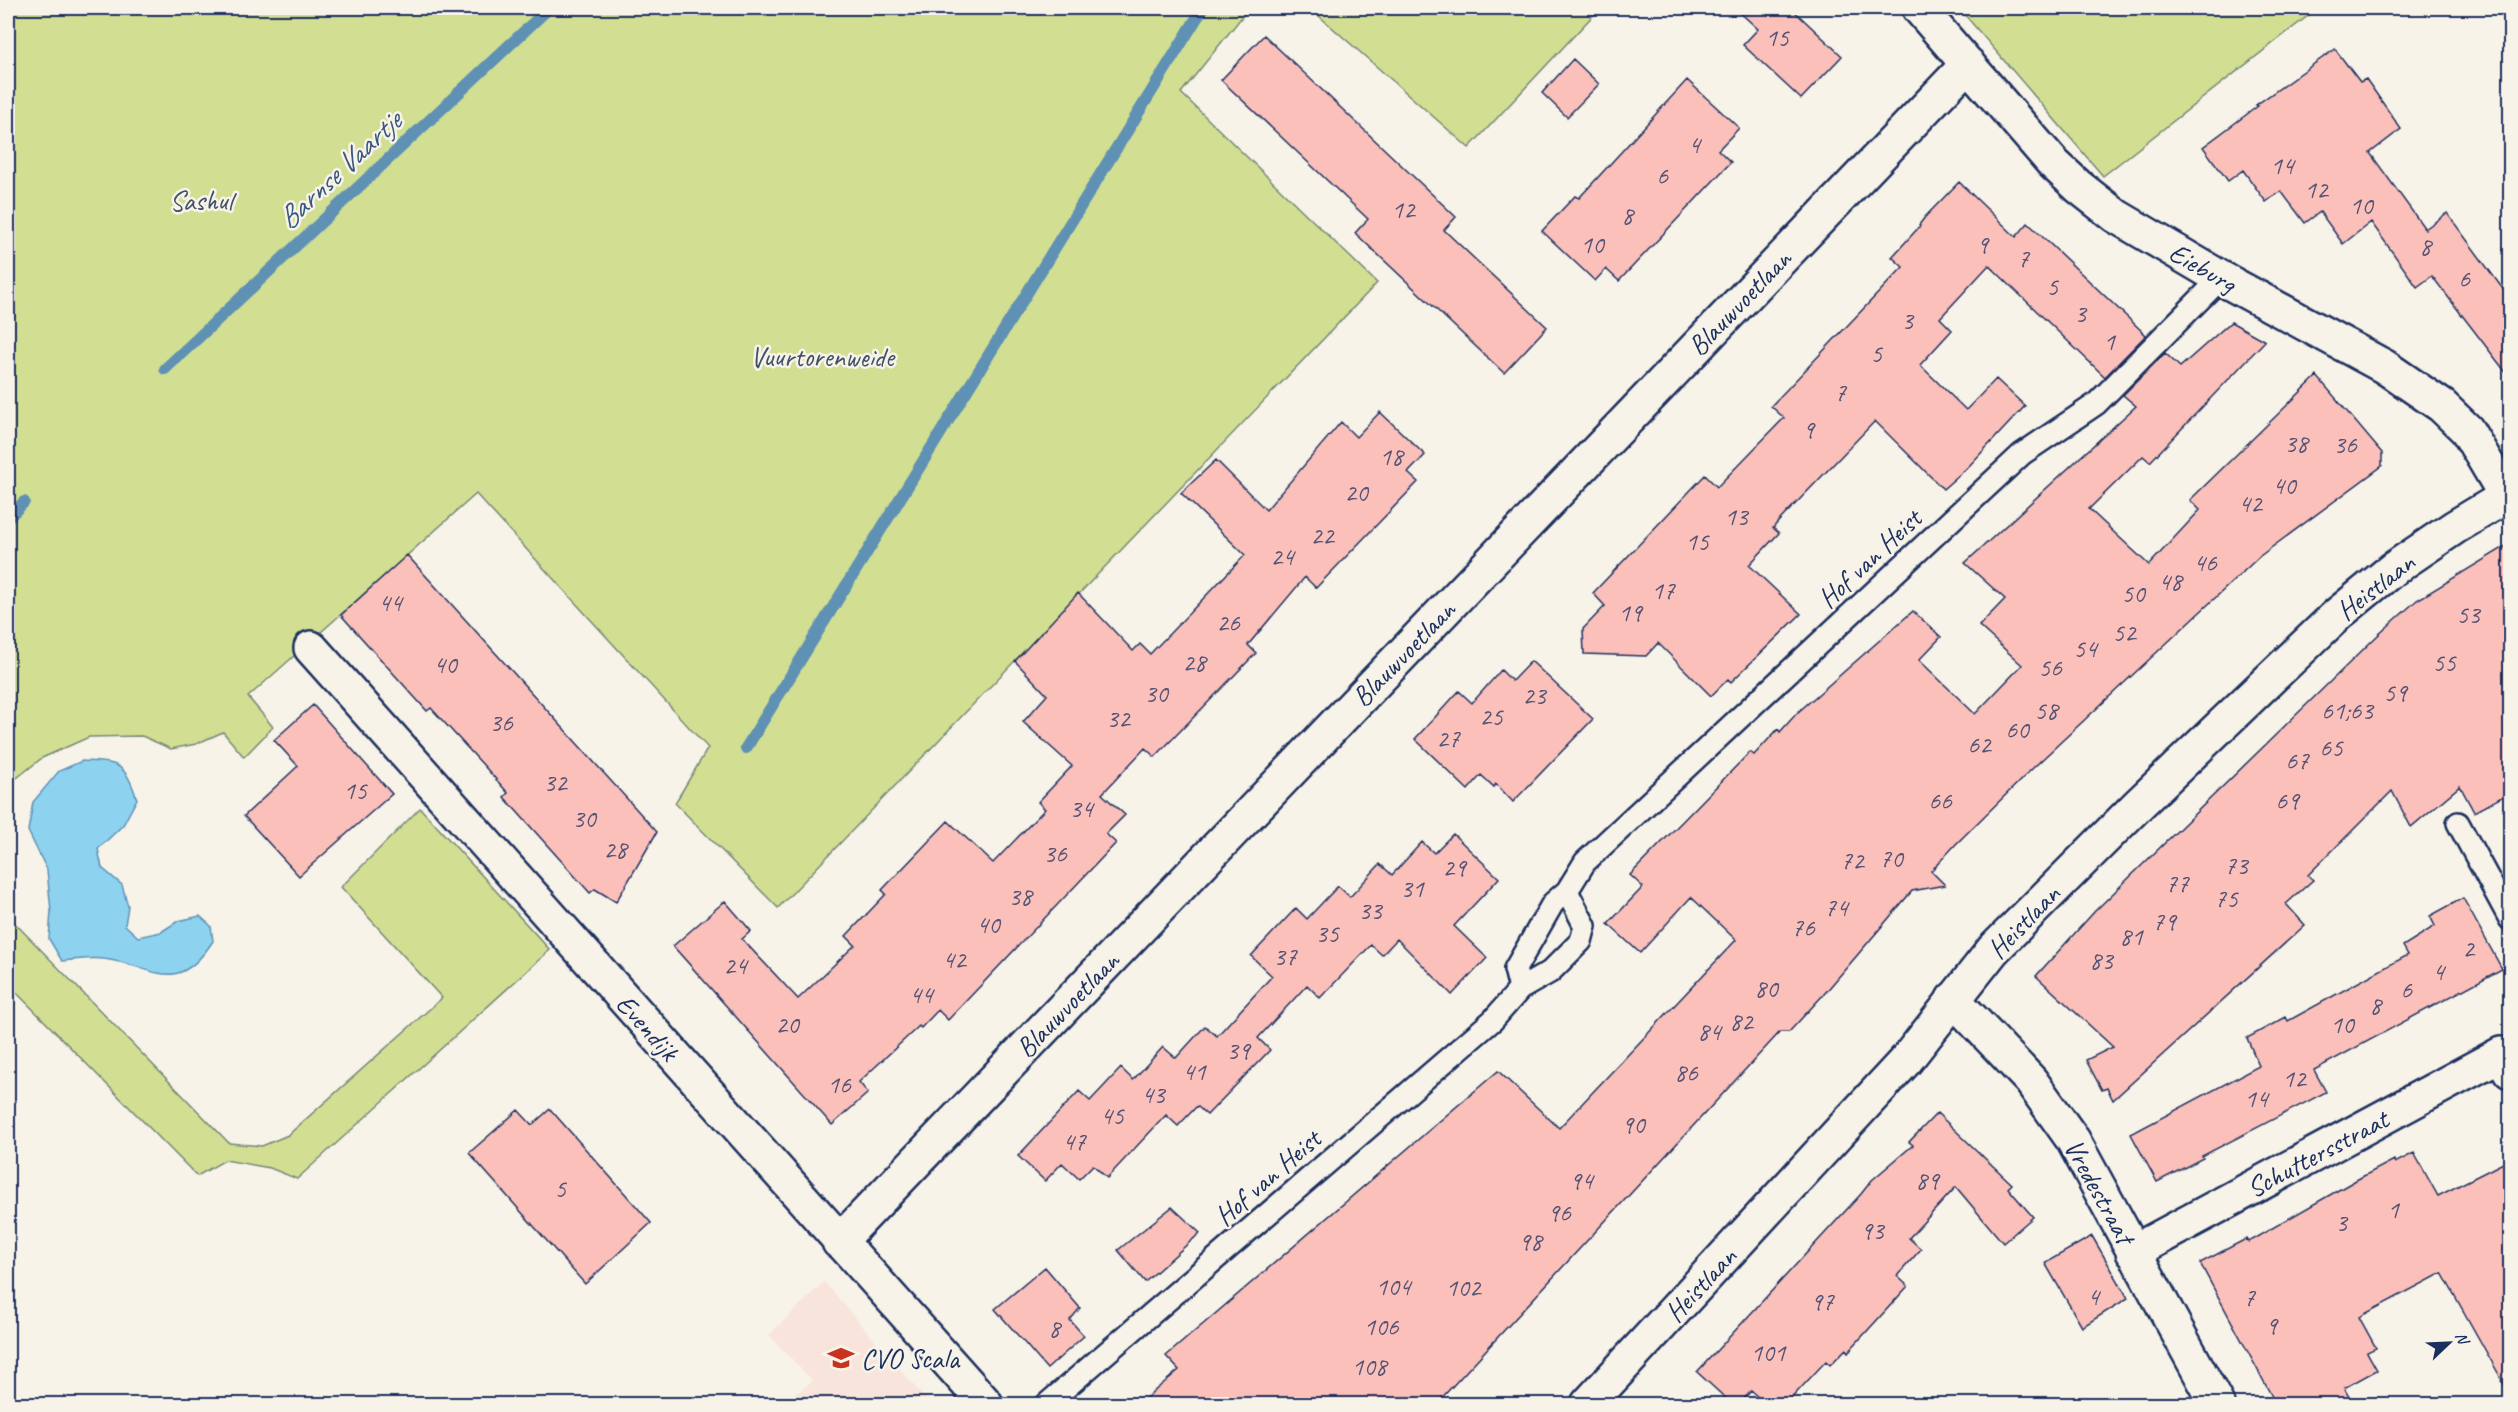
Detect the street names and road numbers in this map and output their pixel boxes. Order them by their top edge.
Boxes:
street label: Eieburg [2163,234,2244,302]
street label: Blauwvoetlaan [1680,241,1800,363]
street label: Hof van Heist [1810,500,1931,615]
street label: Heistlaan [2329,544,2423,628]
street label: Blauwvoetlaan [1344,592,1464,714]
street label: Heistlaan [1980,876,2068,966]
street label: Blauwvoetlaan [1008,943,1128,1065]
street label: Evendijk [609,987,688,1069]
street label: Schuttersstraat [2240,1100,2396,1205]
street label: Hof van Heist [1207,1120,1330,1233]
street label: Vredestraat [2057,1133,2144,1253]
street label: Heistlaan [1657,1238,1745,1329]

